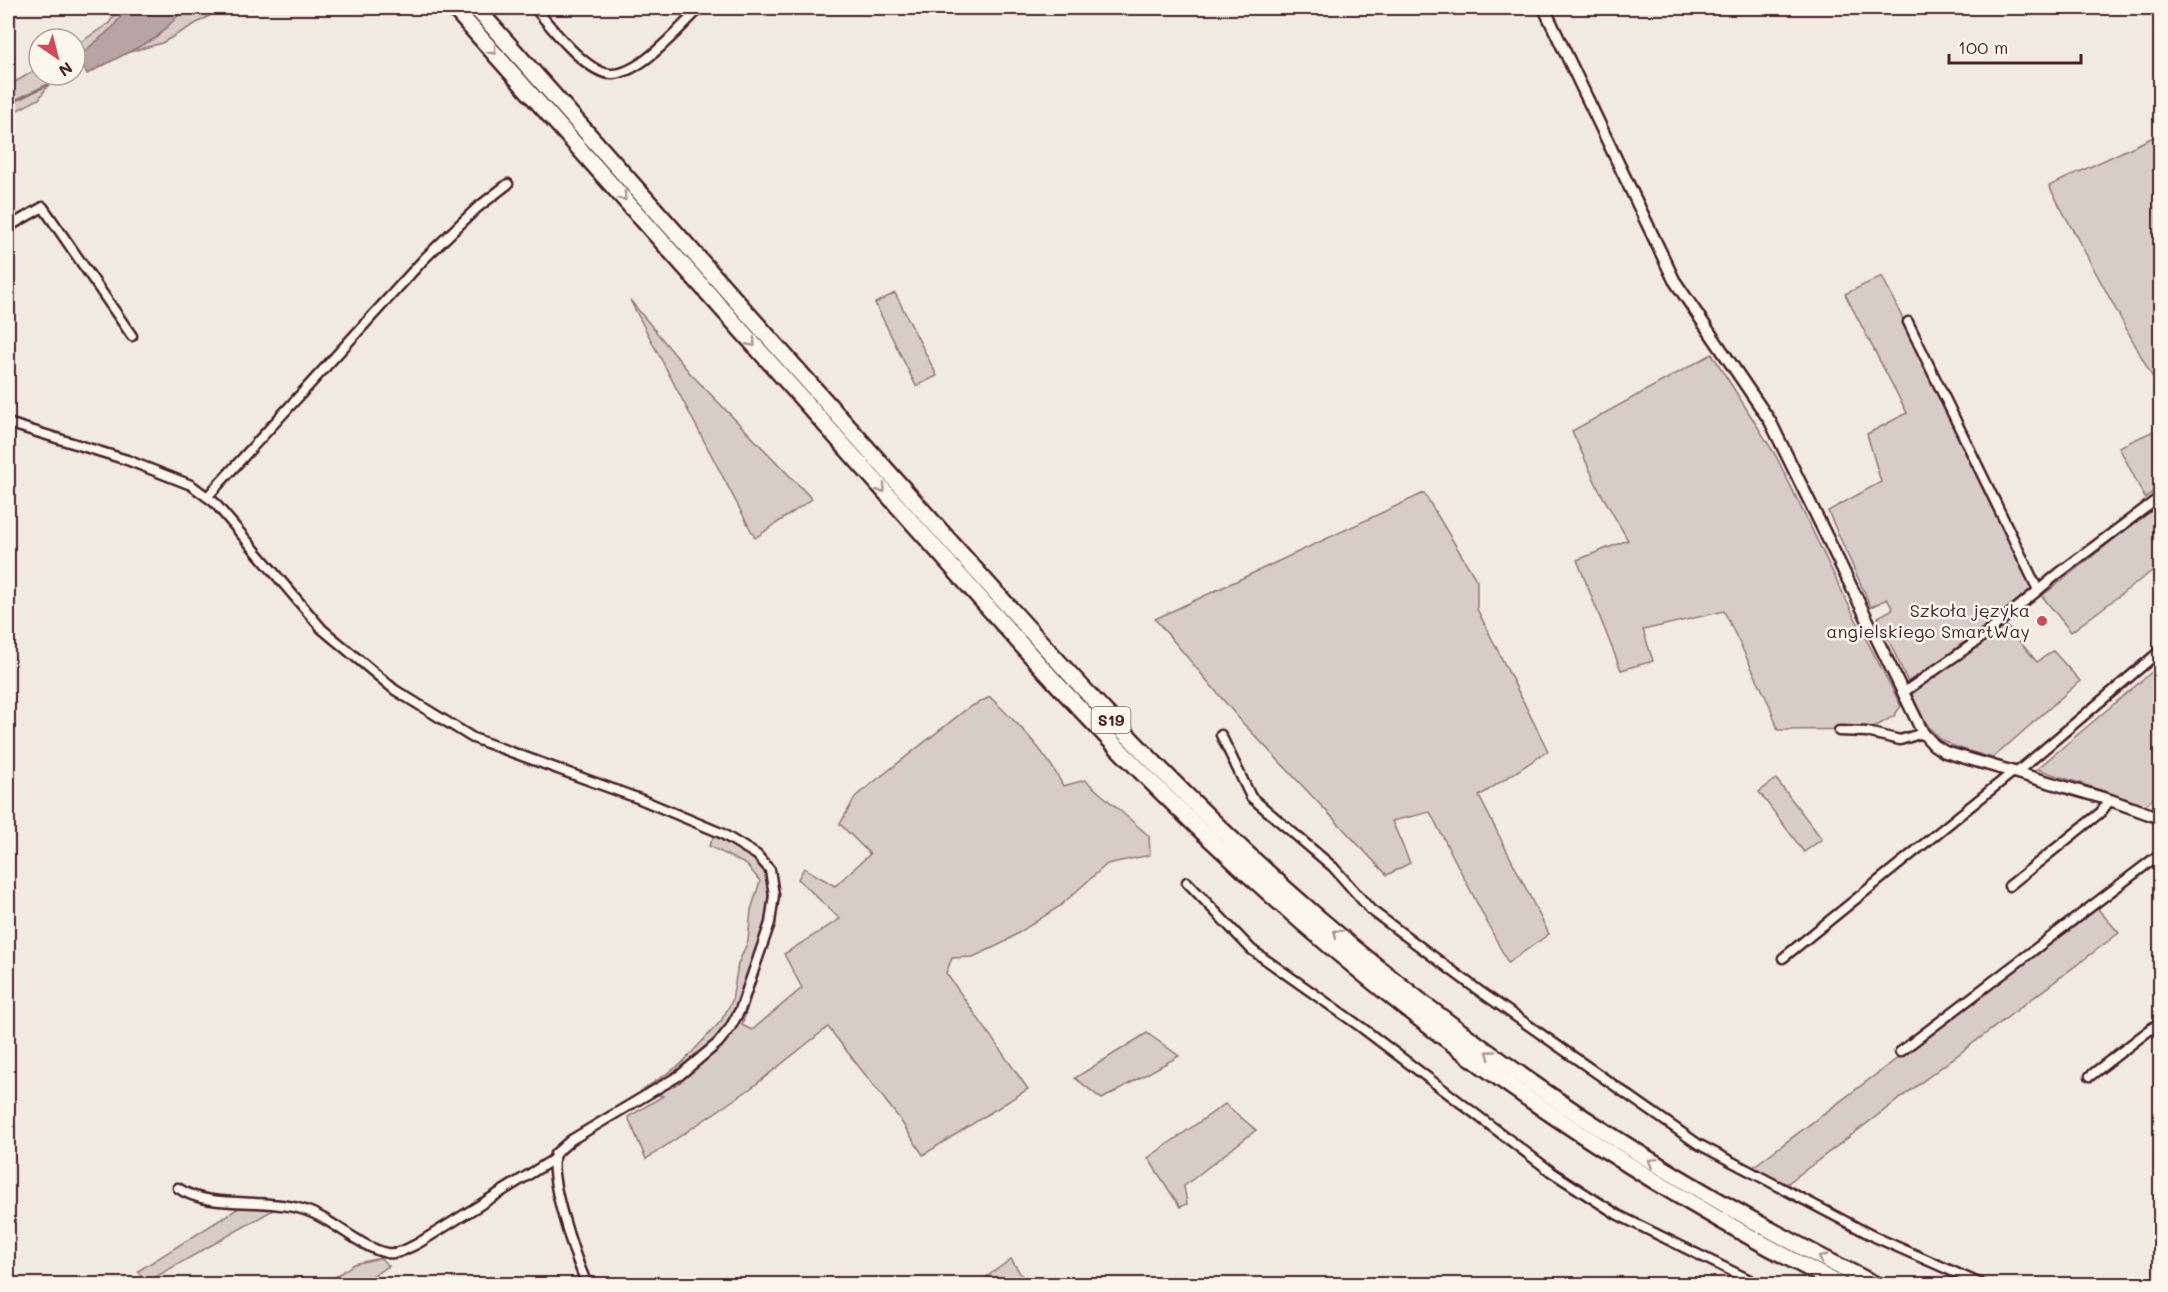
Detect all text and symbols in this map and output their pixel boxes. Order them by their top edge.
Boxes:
north arrow [27,27,87,87]
scale bar [1949,27,2081,65]
text: 100 m [1958,35,2008,59]
one-way arrow [486,44,497,55]
text: N [55,58,77,82]
one-way arrow [616,190,627,201]
one-way arrow [745,336,756,347]
one-way arrow [875,482,886,492]
place label: Szkoła języka angielskiego SmartWay [1826,598,2030,643]
marker: Szkoła języka angielskiego SmartWay [2035,614,2049,628]
road number: S19 [1092,707,1130,733]
one-way arrow [1333,930,1344,941]
one-way arrow [1486,1050,1497,1061]
one-way arrow [1648,1158,1658,1170]
one-way arrow [1818,1254,1828,1265]

